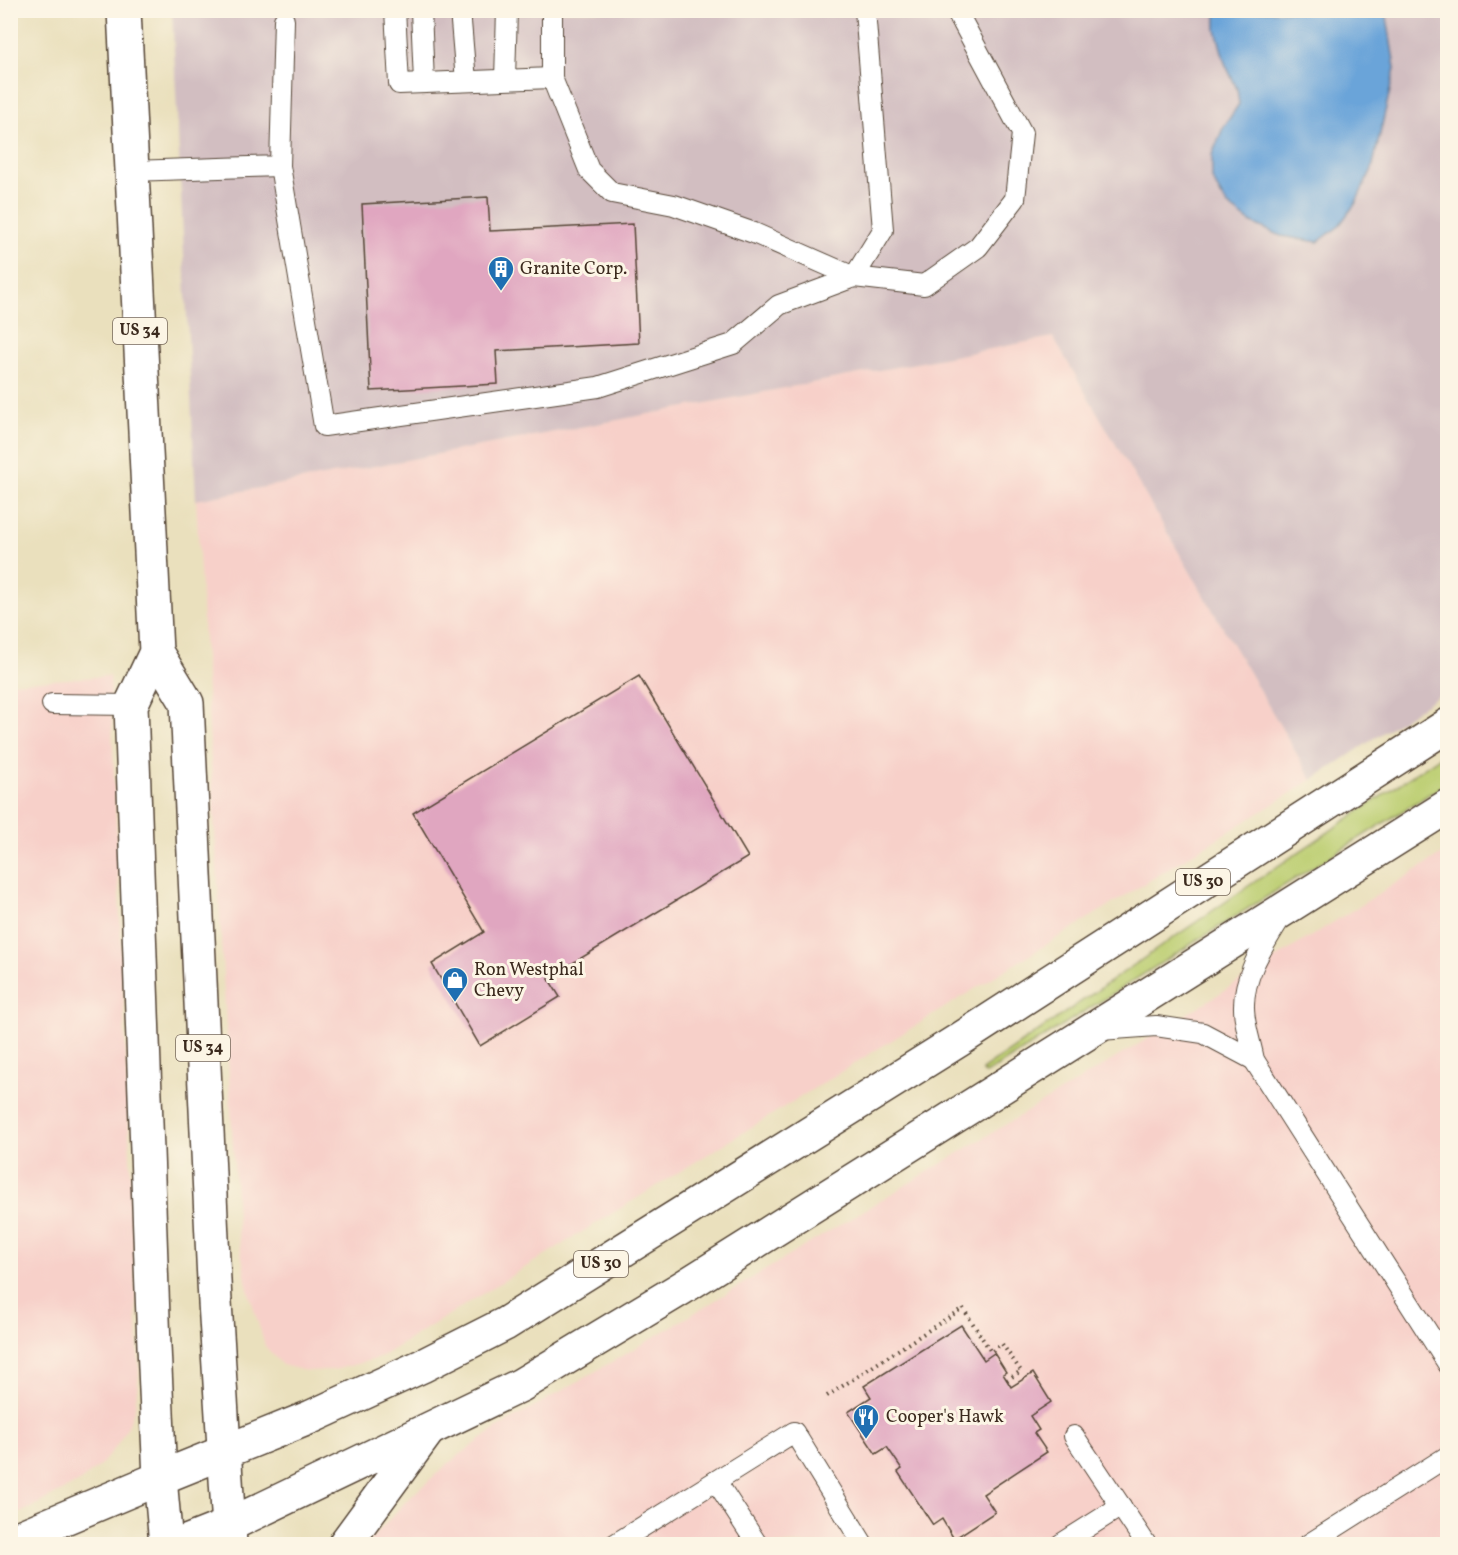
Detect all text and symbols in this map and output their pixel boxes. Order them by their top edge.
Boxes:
building icon: Granite Corp. [486,254,516,292]
place label: Granite Corp. [520,257,627,282]
road number: US 34 [113,318,167,344]
road number: US 30 [1176,869,1230,895]
place label: Ron Westphal Chevy [474,958,584,1004]
shop icon: Ron Westphal Chevy [440,965,470,1003]
road number: US 34 [176,1035,230,1061]
road number: US 30 [574,1251,628,1277]
restaurant icon: Cooper's Hawk [851,1402,881,1440]
place label: Cooper's Hawk [886,1405,1004,1430]

